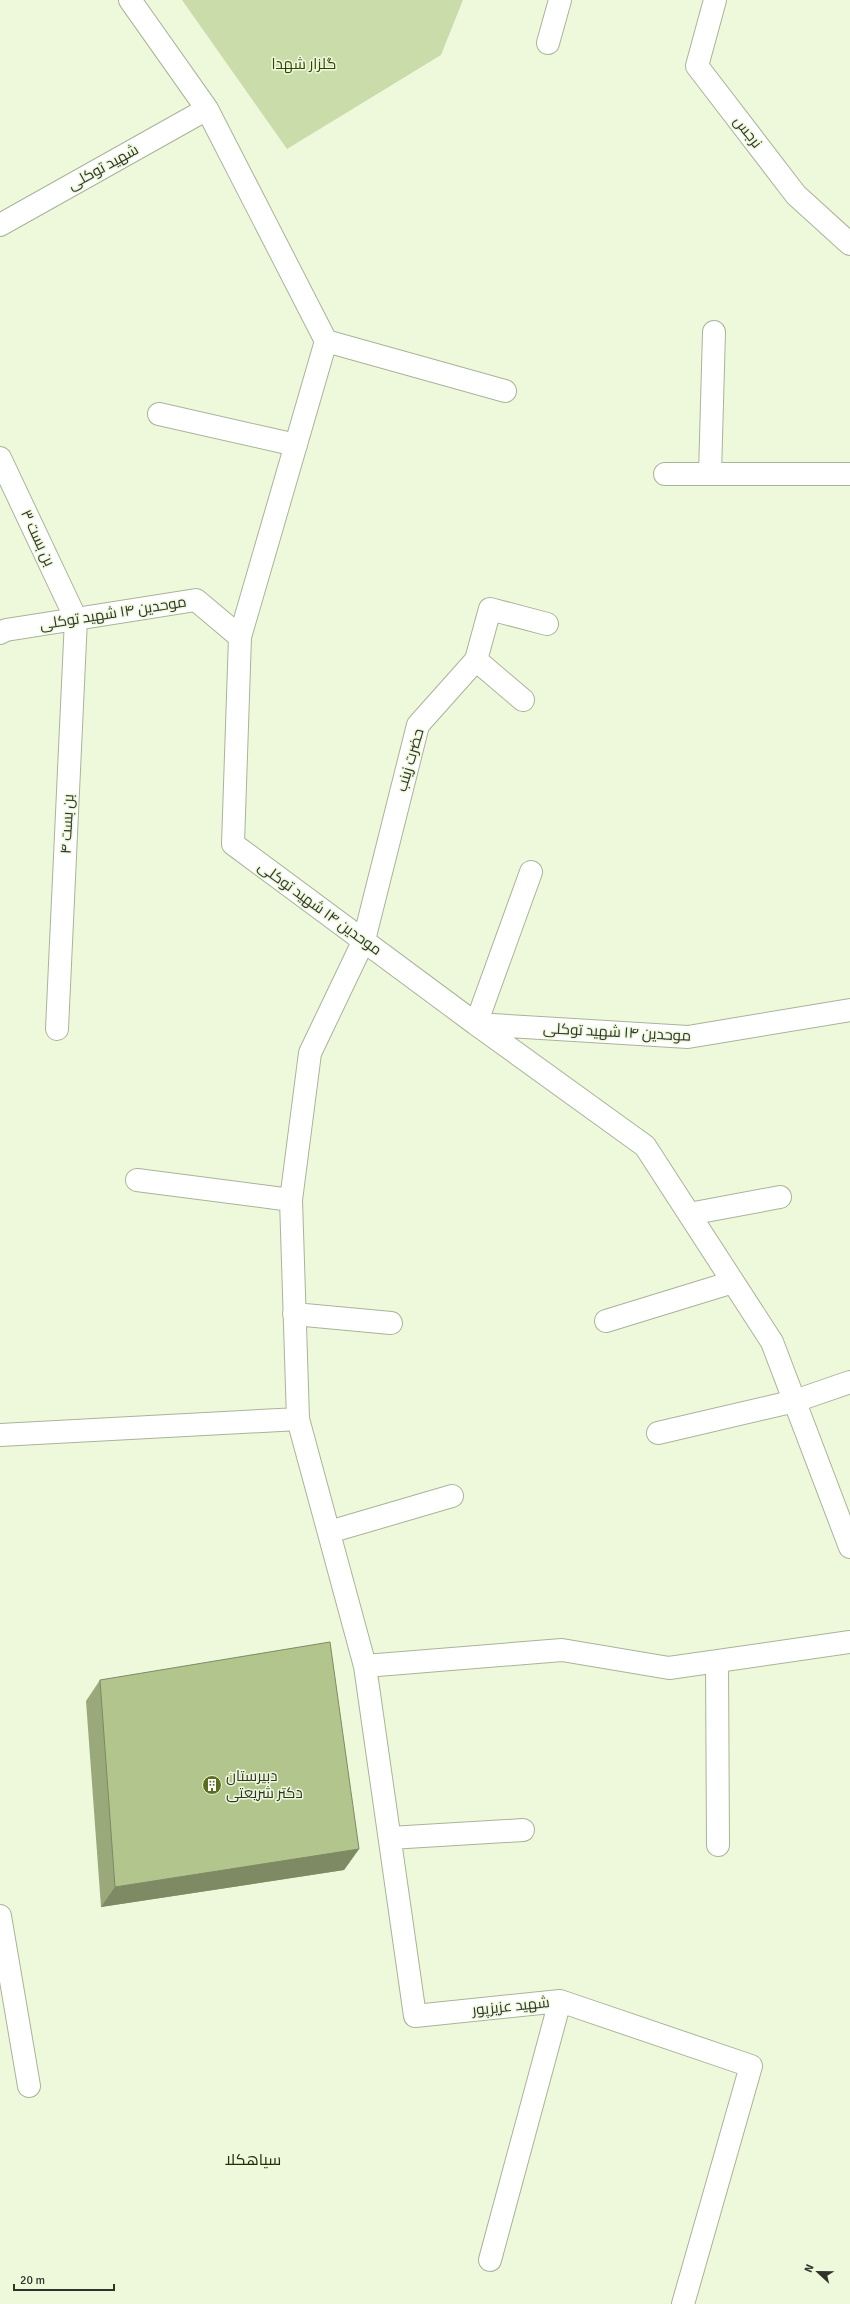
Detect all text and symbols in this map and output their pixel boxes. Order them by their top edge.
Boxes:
park label: گلزار شهدا [272,55,336,74]
street label: نرجس [729,112,766,152]
street label: شهید توکلی [65,140,142,195]
street label: بن بست ۳ [16,507,59,570]
street label: موحدین ۱۴ شهید توکلی [38,593,188,634]
street label: حضرت زینب [392,726,428,794]
street label: بن بست ۴ [56,793,79,855]
street label: موحدین ۱۴ شهید توکلی [254,857,385,960]
street label: موحدین ۱۴ شهید توکلی [542,1019,692,1046]
place label: دبیرستان دکتر شریعتی [226,1767,303,1803]
building icon: دبیرستان دکتر شریعتی [201,1774,223,1796]
street label: شهید عزیزپور [470,1993,551,2020]
district label: سیاهکلا [225,2150,281,2170]
north arrow [798,2252,838,2292]
text: N [802,2262,817,2274]
scale bar [14,2266,114,2292]
text: 20 m [20,2273,45,2288]

